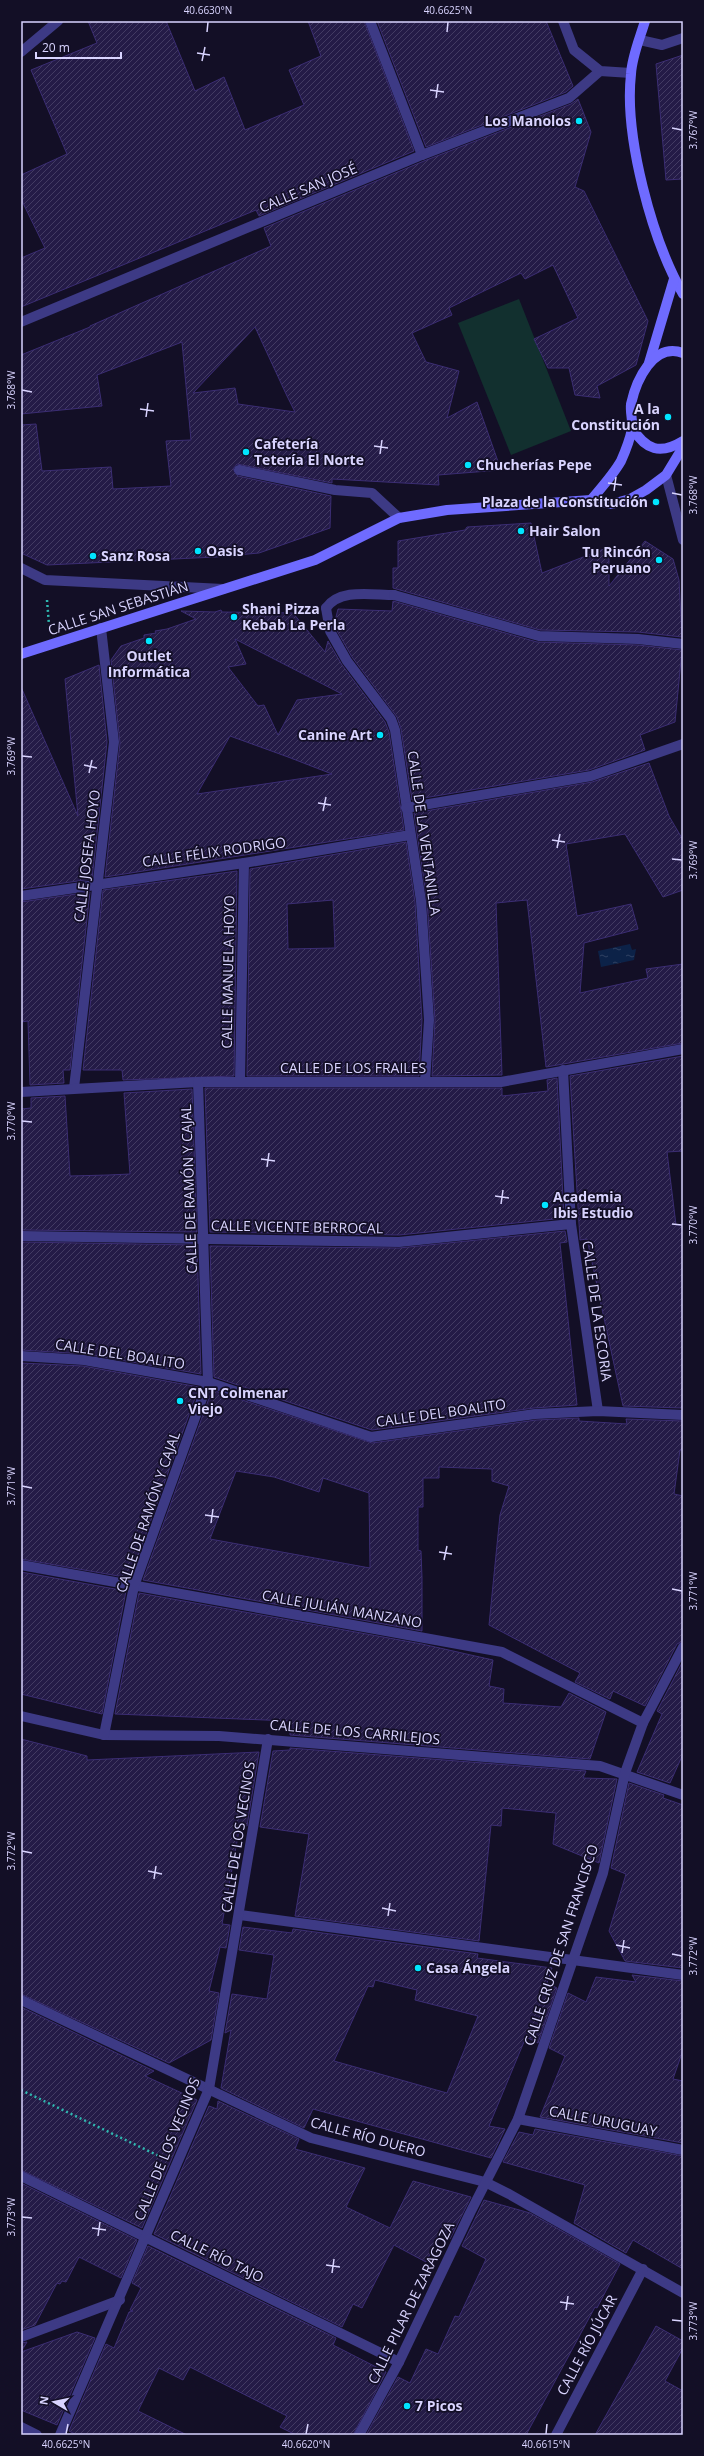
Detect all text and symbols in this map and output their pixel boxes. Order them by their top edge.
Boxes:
text: 40.6630°N [184,3,232,17]
text: 40.6625°N [424,3,472,17]
scale bar [36,34,121,60]
text: 20 m [42,39,70,56]
text: 3.767°W [686,110,700,150]
place label: Los Manolos [484,111,571,130]
marker: Los Manolos [574,116,584,126]
street label: CALLE SAN JOSÉ [256,158,360,217]
text: 3.768°W [4,370,18,410]
place label: A la Constitución [571,399,660,434]
marker: A la Constitución [663,412,673,422]
place label: Cafetería Tetería El Norte [254,434,364,469]
marker: Cafetería Tetería El Norte [241,447,251,457]
place label: Chucherías Pepe [476,455,592,474]
marker: Chucherías Pepe [463,460,473,470]
text: 3.768°W [686,475,700,515]
place label: Plaza de la Constitución [482,492,648,511]
marker: Plaza de la Constitución [651,497,661,507]
place label: Hair Salon [529,521,601,540]
marker: Hair Salon [516,526,526,536]
place label: Oasis [206,541,244,560]
place label: Tu Rincón Peruano [582,542,651,577]
place label: Sanz Rosa [101,546,170,565]
marker: Oasis [193,546,203,556]
marker: Sanz Rosa [88,551,98,561]
marker: Tu Rincón Peruano [654,555,664,565]
street label: CALLE SAN SEBASTIÁN [45,576,190,639]
place label: Shani Pizza Kebab La Perla [242,599,346,634]
marker: Shani Pizza Kebab La Perla [229,612,239,622]
marker: Outlet Informática [144,636,154,646]
place label: Outlet Informática [108,646,190,681]
place label: Canine Art [298,725,372,744]
marker: Canine Art [375,730,385,740]
text: 3.769°W [4,736,18,776]
street label: CALLE DE LA VENTANILLA [404,749,445,917]
street label: CALLE JOSEFA HOYO [69,788,104,923]
street label: CALLE FÉLIX RODRIGO [141,832,287,871]
text: 3.769°W [686,840,700,880]
street label: CALLE MANUELA HOYO [217,895,238,1049]
street label: CALLE DE LOS FRAILES [280,1058,426,1077]
text: 3.770°W [4,1101,18,1141]
street label: CALLE DE RAMÓN Y CAJAL [176,1104,201,1274]
place label: Academia Ibis Estudio [553,1187,634,1222]
marker: Academia Ibis Estudio [540,1200,550,1210]
text: 3.770°W [686,1205,700,1245]
street label: CALLE VICENTE BERROCAL [211,1215,383,1238]
street label: CALLE DE LA ESCORIA [578,1239,617,1383]
street label: CALLE DEL BOALITO [54,1334,186,1373]
place label: CNT Colmenar Viejo [188,1383,289,1418]
street label: CALLE DEL BOALITO [375,1394,507,1431]
marker: CNT Colmenar Viejo [175,1396,185,1406]
street label: CALLE DE RAMÓN Y CAJAL [111,1429,184,1595]
text: 3.771°W [4,1466,18,1506]
text: 3.771°W [686,1571,700,1611]
street label: CALLE JULIÁN MANZANO [261,1585,424,1632]
street label: CALLE DE LOS CARRILEJOS [269,1715,441,1748]
street label: CALLE DE LOS VECINOS [216,1760,259,1914]
text: 3.772°W [4,1831,18,1871]
street label: CALLE CRUZ DE SAN FRANCISCO [519,1842,602,2048]
text: 3.772°W [686,1936,700,1976]
place label: Casa Ángela [426,1958,510,1977]
marker: Casa Ángela [413,1963,423,1973]
street label: CALLE DE LOS VECINOS [129,2074,204,2223]
street label: CALLE URUGUAY [547,2101,659,2140]
street label: CALLE RÍO DUERO [308,2112,428,2161]
text: 3.773°W [4,2197,18,2237]
street label: CALLE PILAR DE ZARAGOZA [363,2218,458,2387]
street label: CALLE RÍO TAJO [167,2225,267,2286]
street label: CALLE RÍO JÚCAR [552,2291,621,2398]
text: 3.773°W [686,2301,700,2341]
north arrow [34,2382,74,2422]
text: N [36,2395,52,2406]
place label: 7 Picos [415,2396,463,2415]
marker: 7 Picos [402,2401,412,2411]
text: 40.6625°N [42,2437,90,2451]
text: 40.6620°N [282,2437,330,2451]
text: 40.6615°N [522,2437,570,2451]

